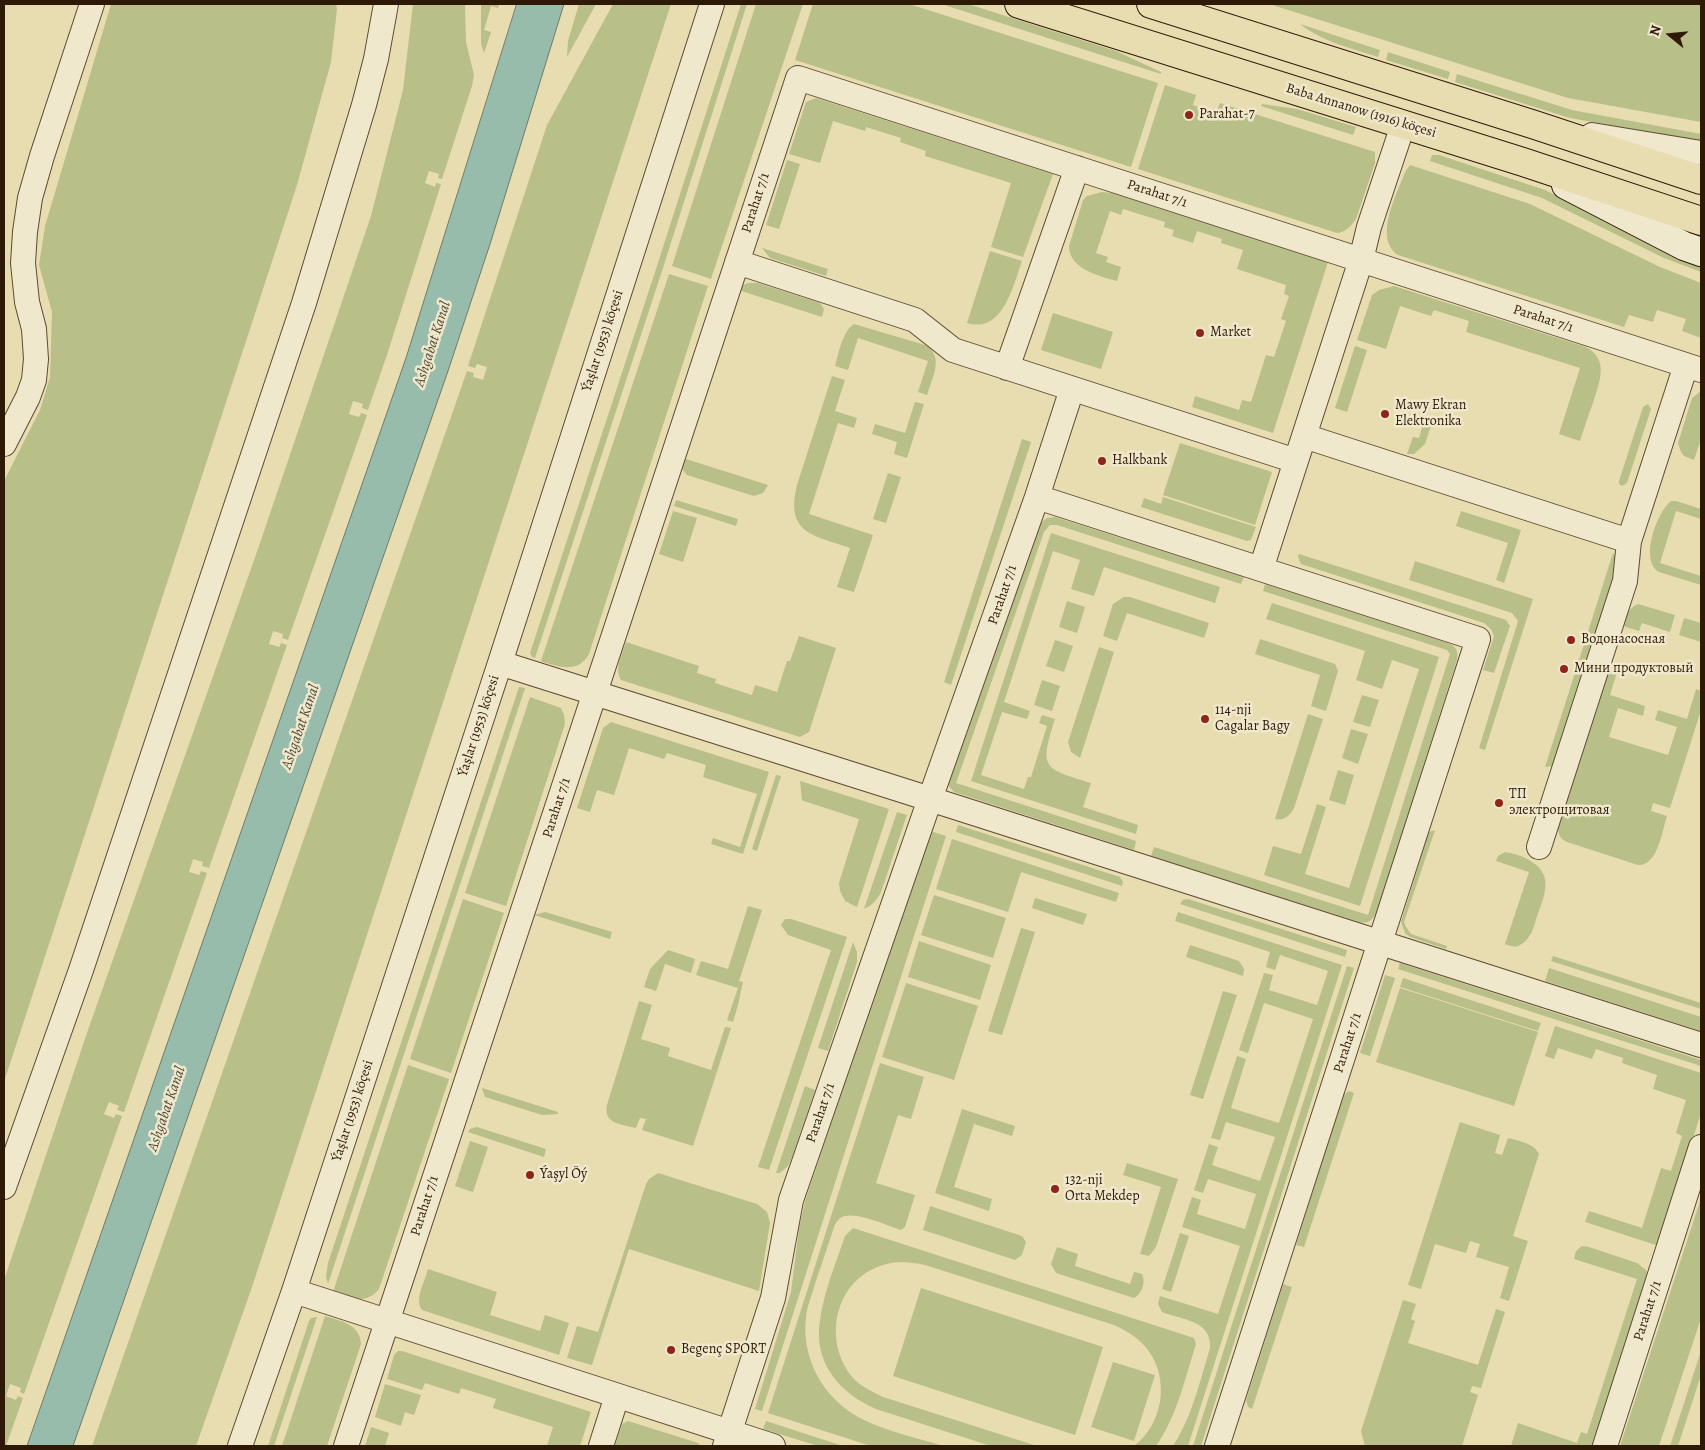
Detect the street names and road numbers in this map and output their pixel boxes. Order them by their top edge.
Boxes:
street label: Baba Annanow (1916) köçesi [1284,80,1438,142]
street label: Parahat 7/1 [738,171,774,235]
street label: Parahat 7/1 [1125,176,1189,212]
street label: Ýaşlar (1953) köçesi [579,288,627,394]
street label: Parahat 7/1 [1511,301,1575,337]
street label: Parahat 7/1 [985,563,1021,627]
street label: Ýaşlar (1953) köçesi [455,673,503,779]
street label: Parahat 7/1 [539,776,575,840]
street label: Parahat 7/1 [1330,1011,1366,1075]
street label: Ýaşlar (1953) köçesi [329,1058,377,1164]
street label: Parahat 7/1 [803,1081,839,1145]
street label: Parahat 7/1 [407,1174,443,1238]
street label: Parahat 7/1 [1630,1279,1666,1343]

